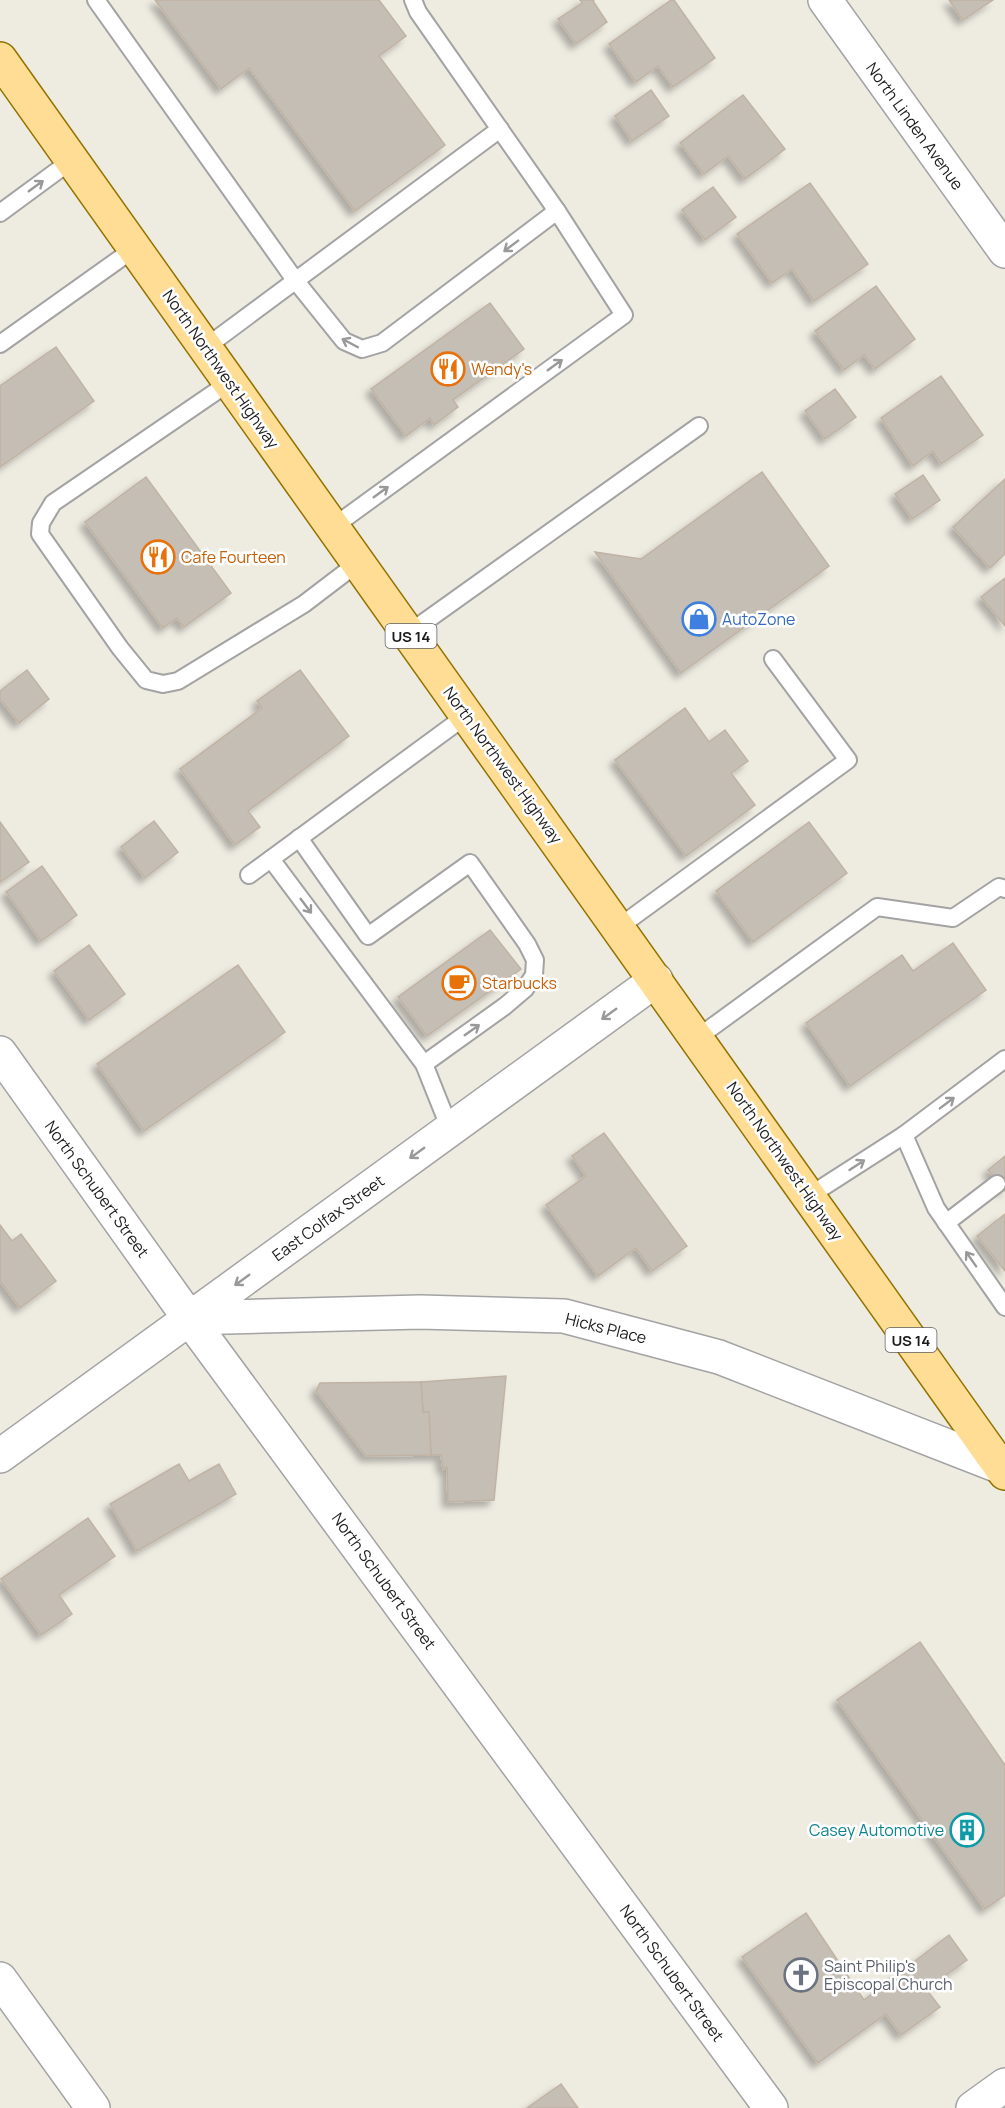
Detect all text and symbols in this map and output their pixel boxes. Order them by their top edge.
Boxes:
street label: North Linden Avenue [861,58,969,194]
one-way arrow [28,180,44,193]
one-way arrow [503,240,519,253]
street label: North Northwest Highway [158,285,285,453]
one-way arrow [342,337,359,349]
restaurant icon: Wendy's [430,351,466,387]
place label: Wendy's [471,358,532,380]
one-way arrow [547,359,563,371]
one-way arrow [372,486,388,498]
restaurant icon: Cafe Fourteen [140,539,176,575]
place label: Cafe Fourteen [181,546,286,568]
shop icon: AutoZone [681,601,717,637]
place label: AutoZone [722,608,795,630]
road number: US 14 [386,624,436,648]
street label: North Northwest Highway [439,682,568,848]
one-way arrow [300,897,312,913]
cafe icon: Starbucks [441,965,477,1001]
place label: Starbucks [482,972,557,994]
one-way arrow [601,1008,617,1020]
one-way arrow [463,1024,479,1036]
street label: North Northwest Highway [722,1077,849,1245]
one-way arrow [939,1096,955,1109]
street label: North Schubert Street [40,1116,154,1262]
one-way arrow [409,1147,425,1159]
one-way arrow [848,1159,865,1171]
street label: East Colfax Street [267,1170,389,1266]
one-way arrow [965,1251,977,1267]
one-way arrow [234,1274,250,1286]
street label: Hicks Place [563,1307,649,1349]
road number: US 14 [886,1328,936,1352]
street label: North Schubert Street [327,1508,441,1654]
building icon: Casey Automotive [949,1812,985,1848]
place label: Casey Automotive [809,1819,944,1841]
street label: North Schubert Street [615,1900,729,2046]
place label: Saint Philip's Episcopal Church [824,1955,953,1995]
church icon: Saint Philip's Episcopal Church [783,1957,819,1993]

